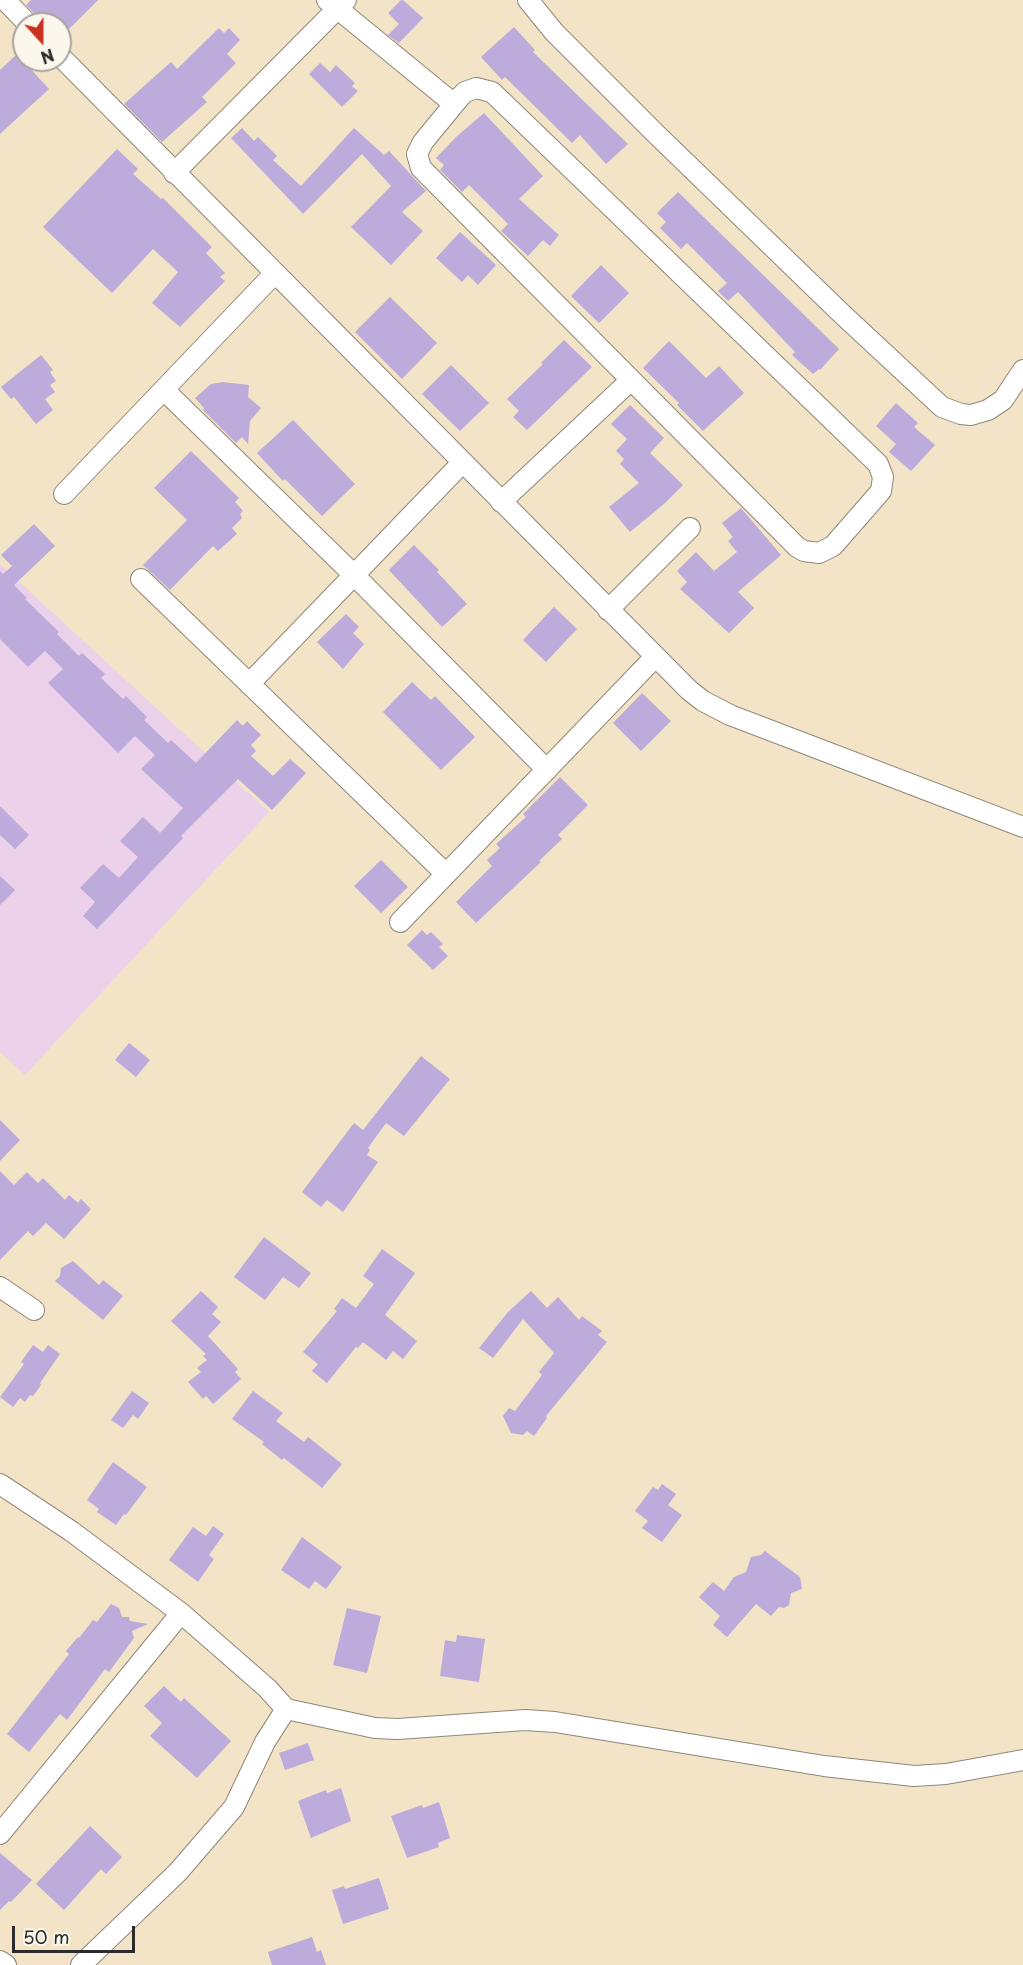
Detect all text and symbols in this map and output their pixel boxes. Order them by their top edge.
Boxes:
north arrow [12,12,72,72]
text: N [38,43,58,70]
scale bar [15,1914,138,1952]
text: 50 m [23,1923,70,1950]

